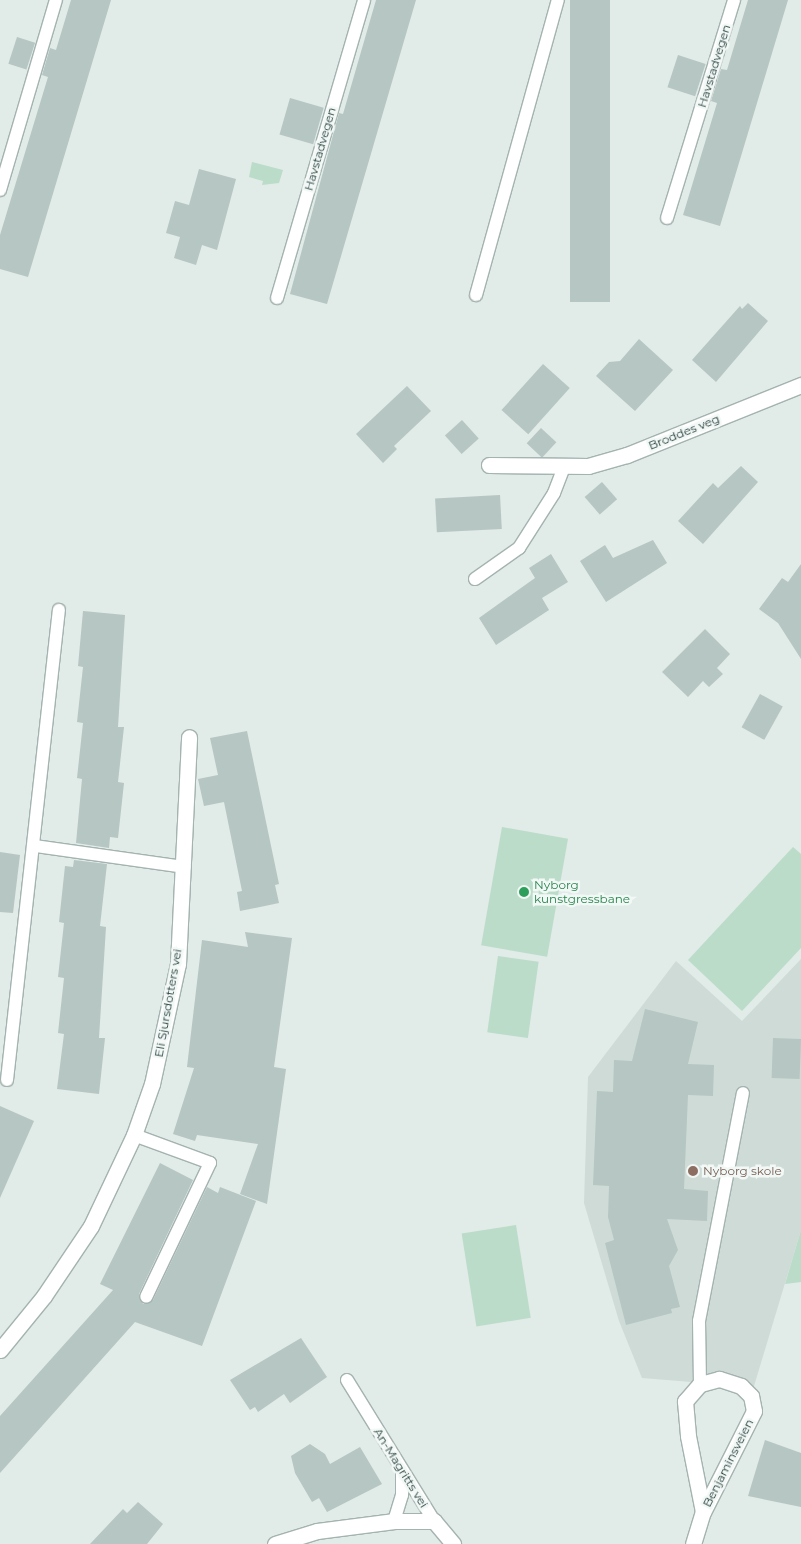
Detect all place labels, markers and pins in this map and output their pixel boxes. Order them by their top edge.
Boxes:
place label: Nyborg kunstgressbane [534,878,630,906]
marker: Nyborg kunstgressbane [518,886,530,898]
place label: Nyborg skole [703,1164,782,1178]
marker: Nyborg skole [687,1165,699,1177]

